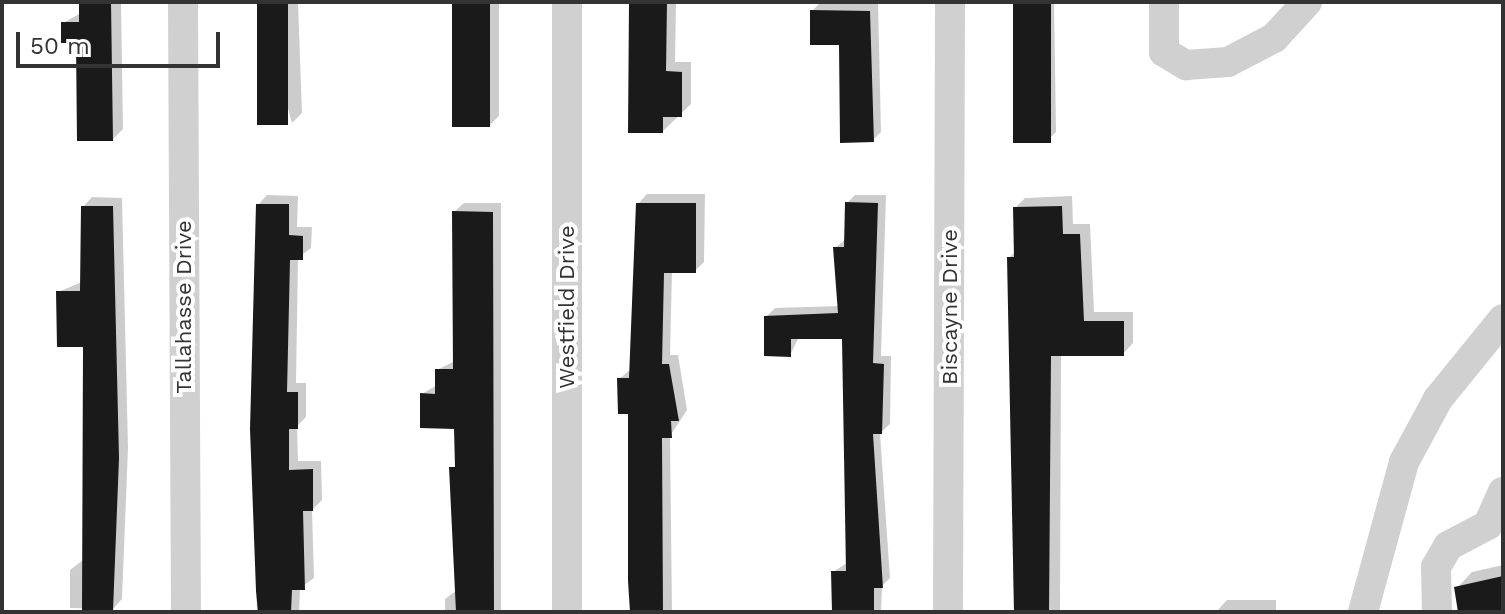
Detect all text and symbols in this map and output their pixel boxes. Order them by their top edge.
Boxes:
scale bar [20,16,224,66]
text: 50 m [30,32,90,60]
street label: Tallahasse Drive [171,220,197,394]
street label: Westfield Drive [554,225,580,389]
street label: Biscayne Drive [937,229,963,385]

